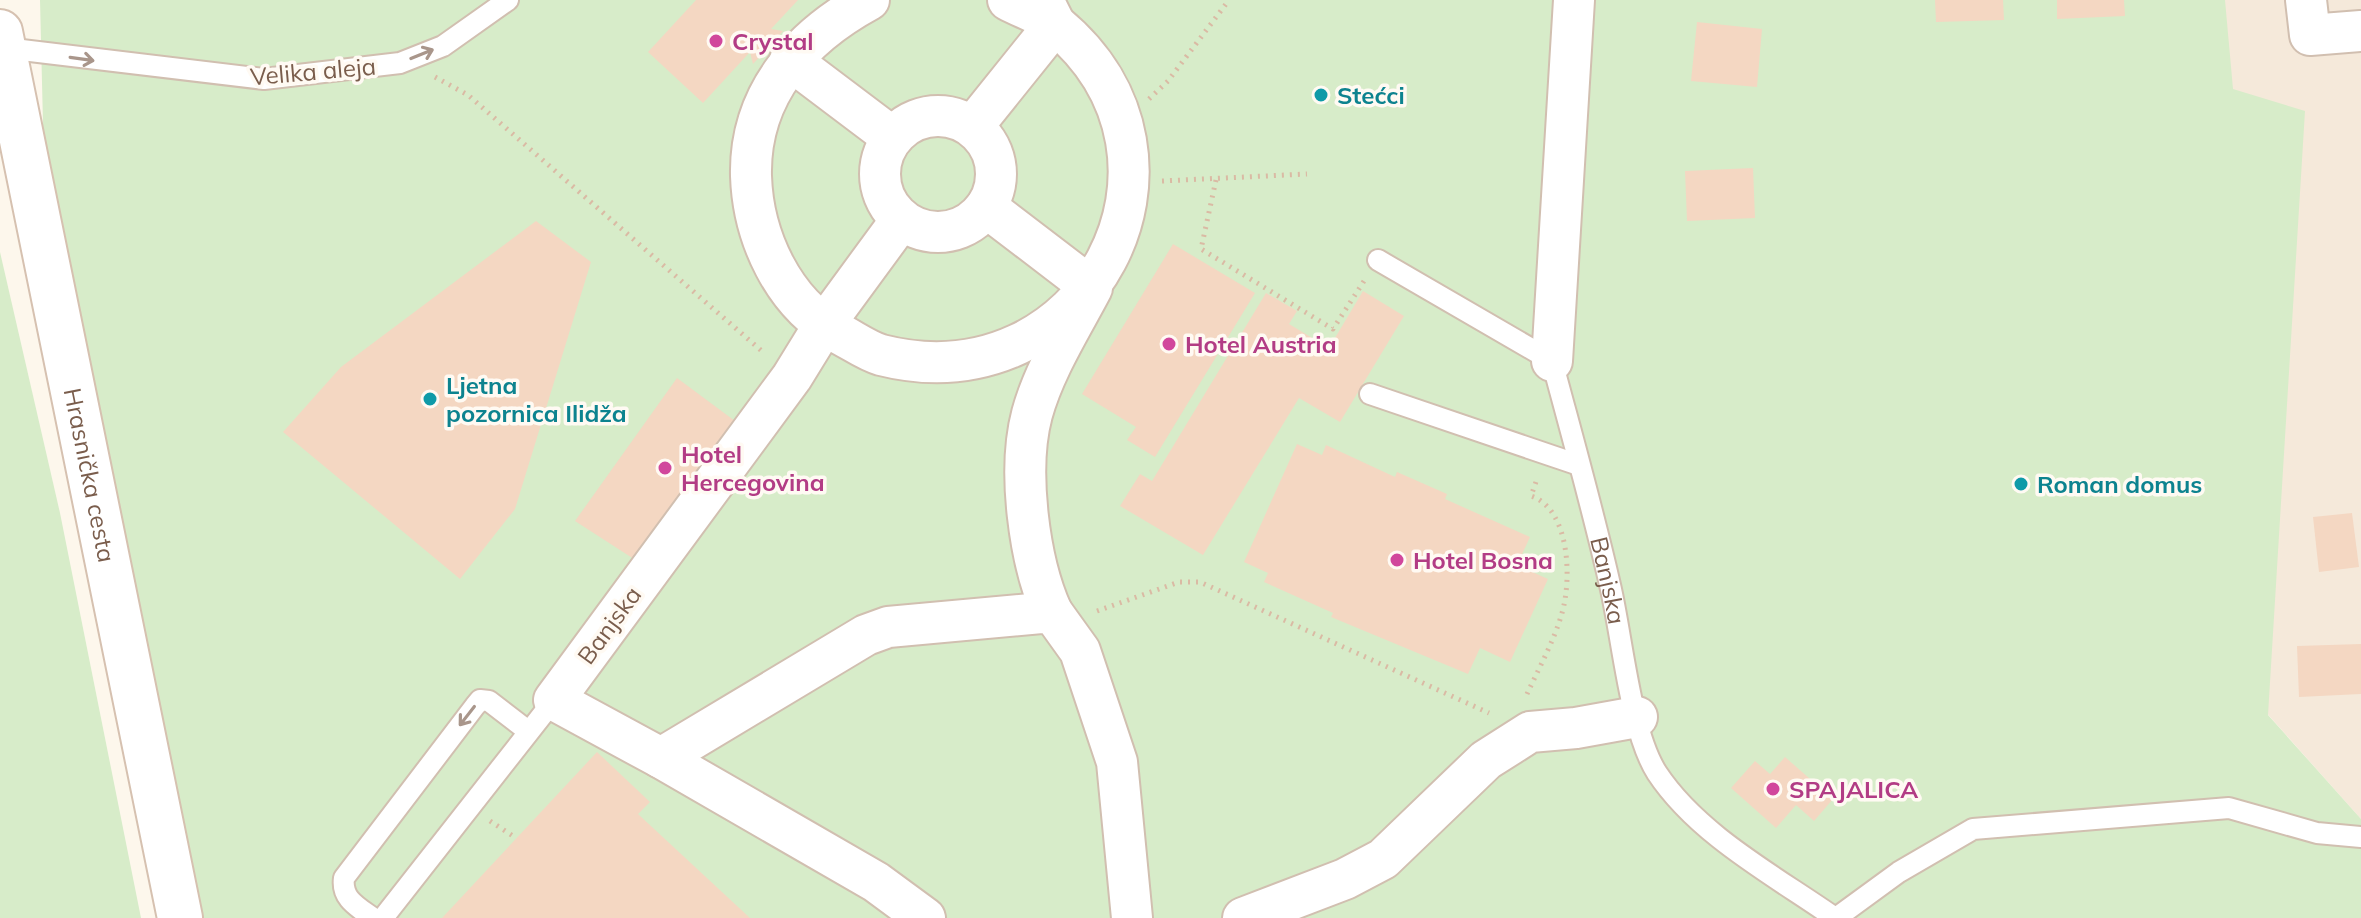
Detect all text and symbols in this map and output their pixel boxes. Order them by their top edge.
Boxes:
place label: Crystal [732,26,814,56]
marker: Crystal [707,32,725,50]
one-way arrow [409,46,434,60]
street label: Velika aleja [249,51,377,91]
one-way arrow [69,52,94,67]
place label: Stećci [1337,80,1405,110]
marker: Stećci [1312,86,1330,104]
place label: Hotel Austria [1185,329,1337,359]
marker: Hotel Austria [1160,335,1178,353]
place label: Ljetna pozornica Ilidža [446,370,627,428]
street label: Hrasnička cesta [58,385,122,565]
marker: Ljetna pozornica Ilidža [421,390,439,408]
place label: Hotel Hercegovina [681,439,825,497]
marker: Hotel Hercegovina [656,459,674,477]
place label: Roman domus [2037,469,2202,499]
marker: Roman domus [2012,475,2030,493]
street label: Banjska [1584,534,1632,627]
place label: Hotel Bosna [1413,545,1553,575]
marker: Hotel Bosna [1388,551,1406,569]
street label: Banjska [571,580,647,670]
one-way arrow [459,705,476,726]
place label: SPAJALICA [1789,774,1918,804]
marker: SPAJALICA [1764,780,1782,798]

